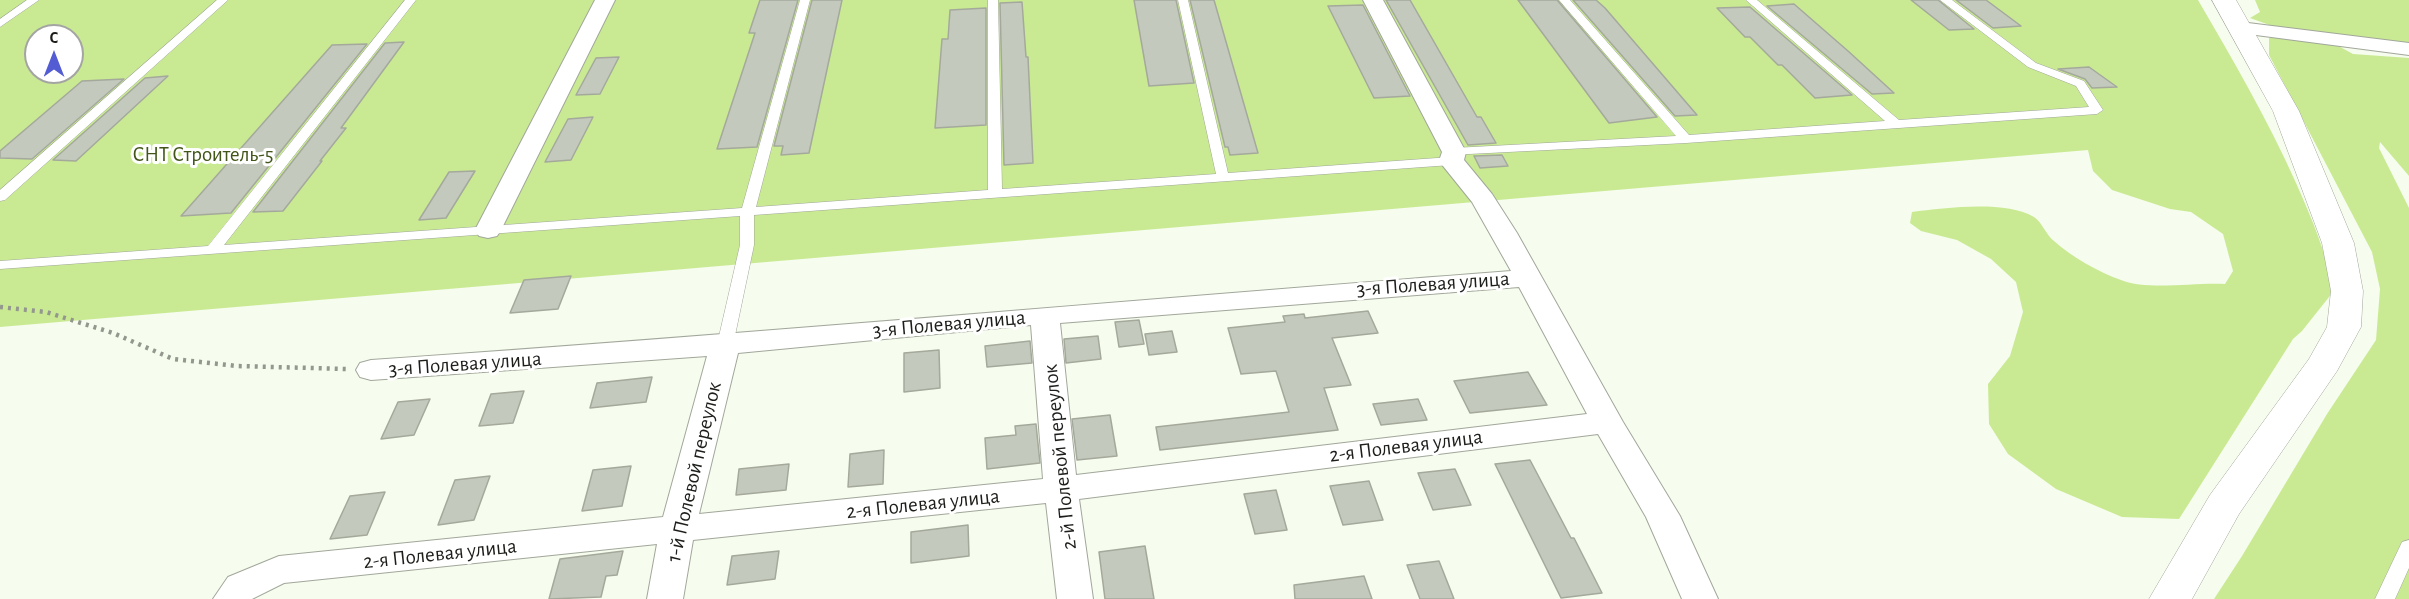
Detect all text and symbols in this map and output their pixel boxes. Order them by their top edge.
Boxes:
north arrow [24,24,84,84]
text: С [50,30,58,46]
park label: СНТ Строитель-5 [133,142,273,168]
street label: 3-я Полевая улица [1356,266,1510,302]
street label: 3-я Полевая улица [871,305,1027,343]
street label: 3-я Полевая улица [388,346,542,382]
street label: 2-й Полевой переулок [1038,363,1082,551]
street label: 1-й Полевой переулок [661,379,727,565]
street label: 2-я Полевая улица [1328,424,1484,468]
street label: 2-я Полевая улица [845,483,1001,525]
street label: 2-я Полевая улица [362,533,518,575]

